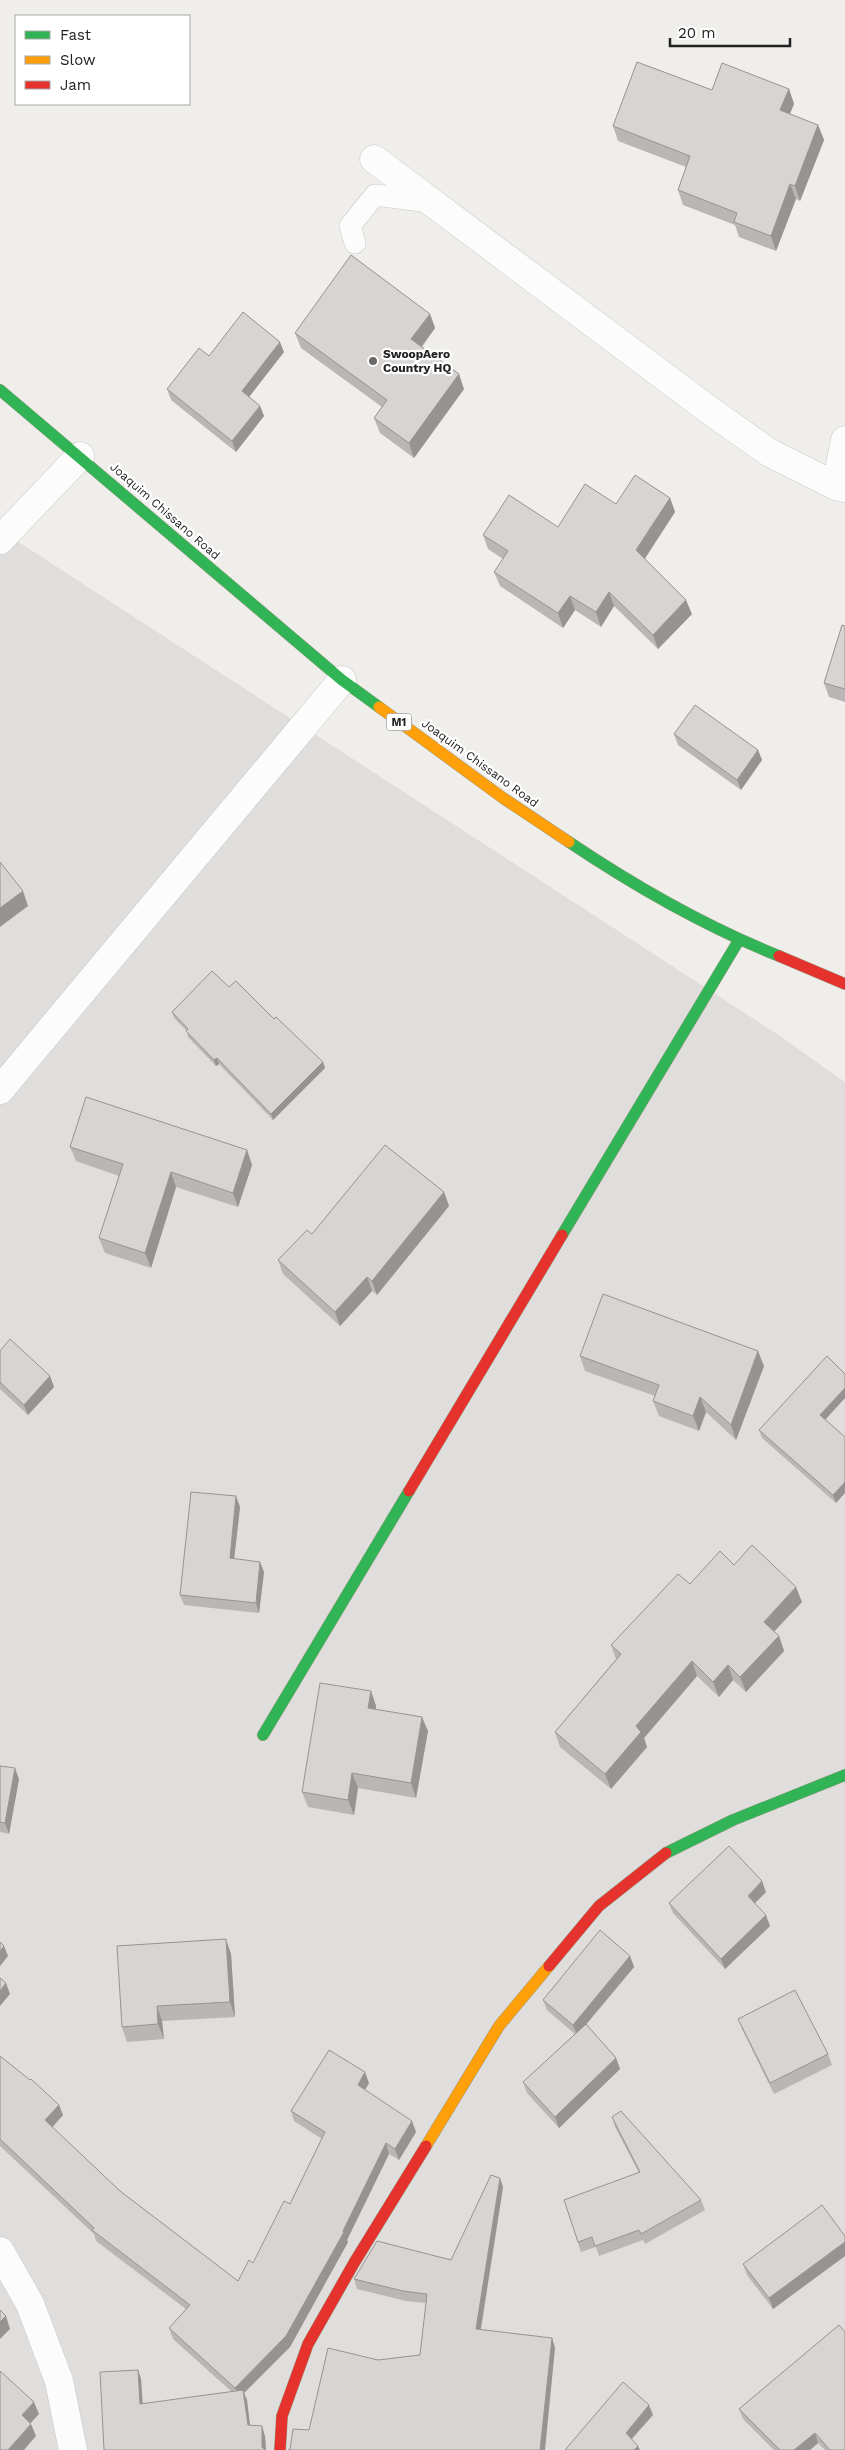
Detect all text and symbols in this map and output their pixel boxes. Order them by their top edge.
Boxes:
legend [15,15,190,105]
scale bar [670,15,790,47]
text: 20 m [678,24,716,42]
text: Fast [60,26,92,44]
text: Slow [60,51,96,69]
text: Jam [60,76,91,94]
place label: SwoopAero Country HQ [383,347,451,375]
marker: SwoopAero Country HQ [367,355,379,367]
street label: Joaquim Chissano Road [107,460,223,562]
road number: M1 [386,714,412,730]
street label: Joaquim Chissano Road [419,716,541,810]

